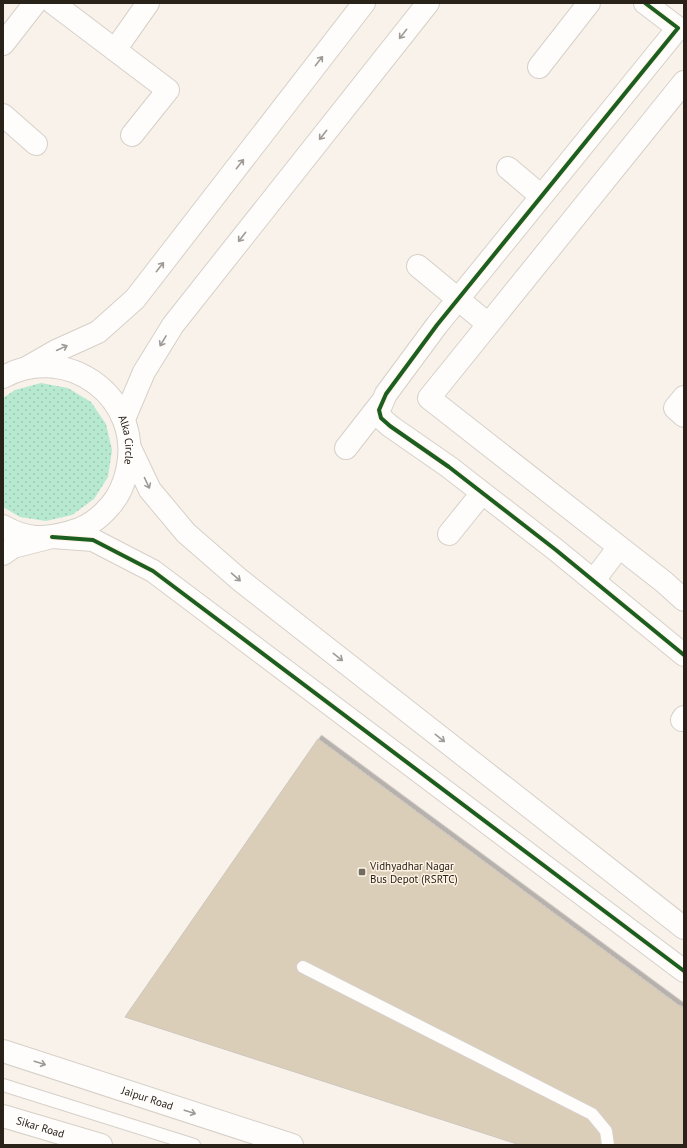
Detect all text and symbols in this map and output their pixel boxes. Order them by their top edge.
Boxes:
one-way arrow [399,28,408,39]
one-way arrow [315,56,324,67]
one-way arrow [318,130,327,141]
one-way arrow [235,158,244,169]
one-way arrow [238,232,246,243]
one-way arrow [156,261,164,272]
one-way arrow [159,335,167,347]
one-way arrow [56,344,68,351]
street label: Alka Circle [115,413,136,466]
one-way arrow [144,477,151,489]
one-way arrow [231,572,241,581]
one-way arrow [332,653,343,662]
one-way arrow [435,733,446,742]
place label: Vidhyadhar Nagar Bus Depot (RSRTC) [369,859,458,886]
marker: Vidhyadhar Nagar Bus Depot (RSRTC) [357,867,367,877]
one-way arrow [33,1060,46,1067]
street label: Jaipur Road [119,1083,175,1113]
one-way arrow [184,1109,197,1116]
street label: Sikar Road [15,1113,66,1141]

